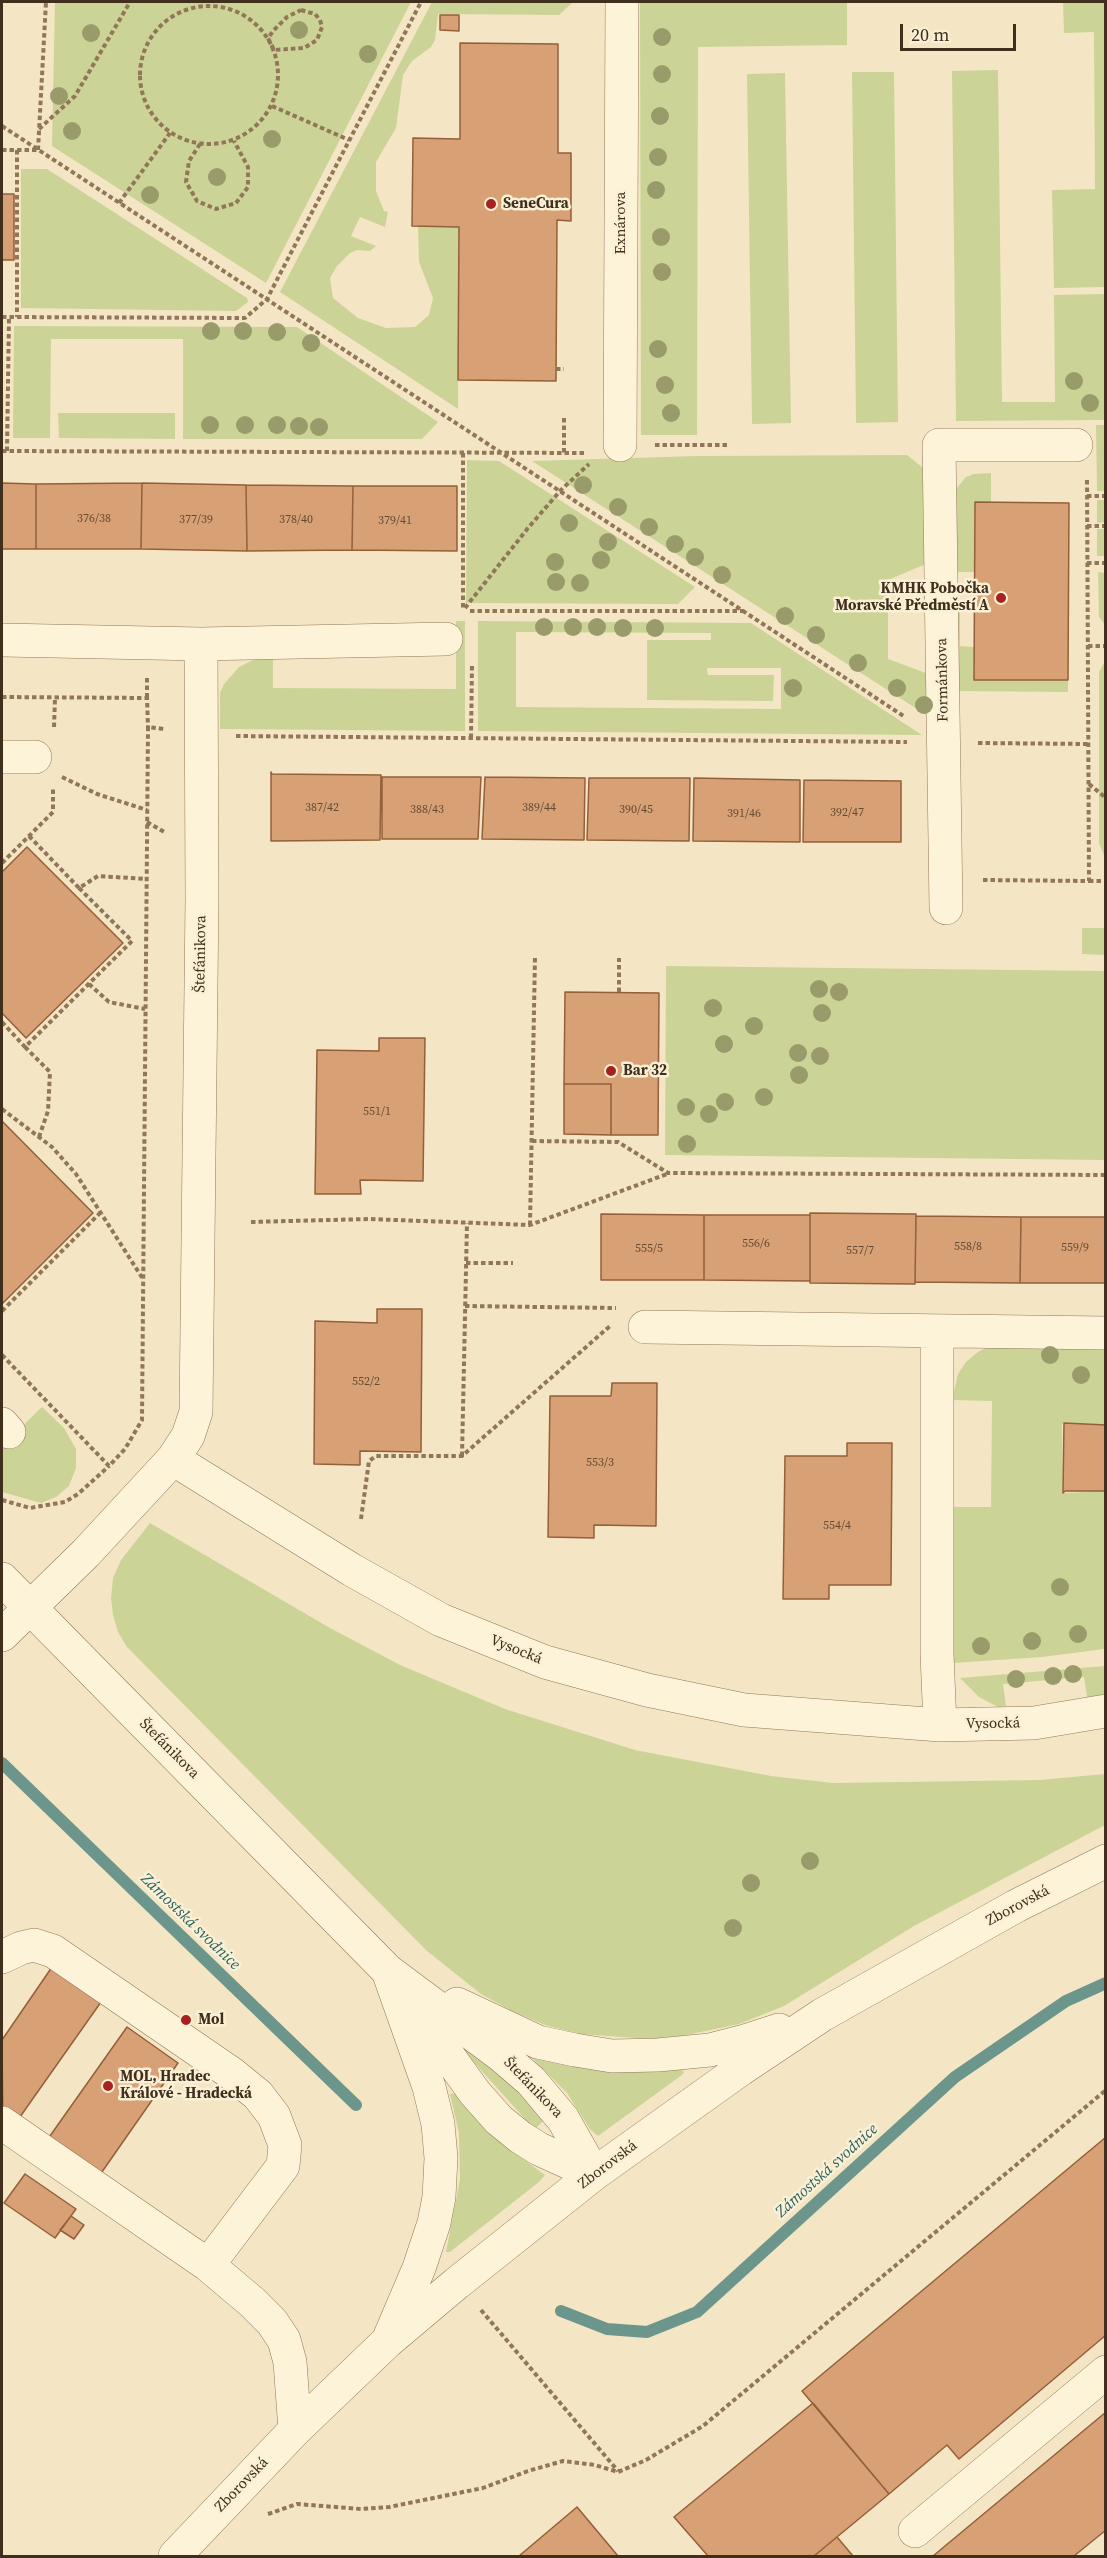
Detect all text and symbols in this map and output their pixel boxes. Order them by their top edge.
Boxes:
scale bar [903,12,1018,50]
text: 20 m [911,22,949,47]
street label: Exnárova [612,192,630,254]
place label: SeneCura [503,195,569,213]
marker: SeneCura [484,197,498,211]
house number: 376/38 [77,512,111,526]
house number: 377/39 [179,513,213,527]
house number: 378/40 [279,513,313,527]
house number: 379/41 [378,514,412,528]
place label: KMHK Pobočka Moravské Předměstí A [835,580,989,615]
marker: KMHK Pobočka Moravské Předměstí A [994,591,1008,605]
street label: Formánkova [933,638,953,722]
house number: 387/42 [305,801,339,815]
house number: 389/44 [522,801,556,815]
house number: 388/43 [410,803,444,817]
house number: 390/45 [619,803,653,817]
house number: 392/47 [830,806,864,820]
house number: 391/46 [727,807,761,821]
street label: Štefánikova [191,915,211,993]
place label: Bar 32 [623,1062,667,1080]
marker: Bar 32 [604,1064,618,1078]
house number: 551/1 [363,1105,391,1119]
house number: 556/6 [742,1237,770,1251]
house number: 558/8 [954,1240,982,1254]
house number: 559/9 [1061,1241,1089,1255]
house number: 555/5 [635,1242,663,1256]
house number: 557/7 [846,1244,874,1258]
house number: 552/2 [352,1375,380,1389]
house number: 553/3 [586,1456,614,1470]
house number: 554/4 [823,1519,851,1533]
street label: Vysocká [487,1631,545,1669]
street label: Štefánikova [135,1715,203,1783]
street label: Vysocká [966,1715,1020,1733]
water label: Zámostská svodnice [136,1870,244,1974]
street label: Zborovská [983,1882,1053,1930]
place label: Mol [198,2011,224,2029]
marker: Mol [179,2013,193,2027]
street label: Štefánikova [500,2054,566,2122]
place label: MOL, Hradec Králové - Hradecká [120,2068,252,2103]
marker: MOL, Hradec Králové - Hradecká [101,2079,115,2093]
water label: Zámostská svodnice [772,2120,882,2222]
street label: Zborovská [575,2137,641,2193]
street label: Zborovská [211,2454,273,2516]

